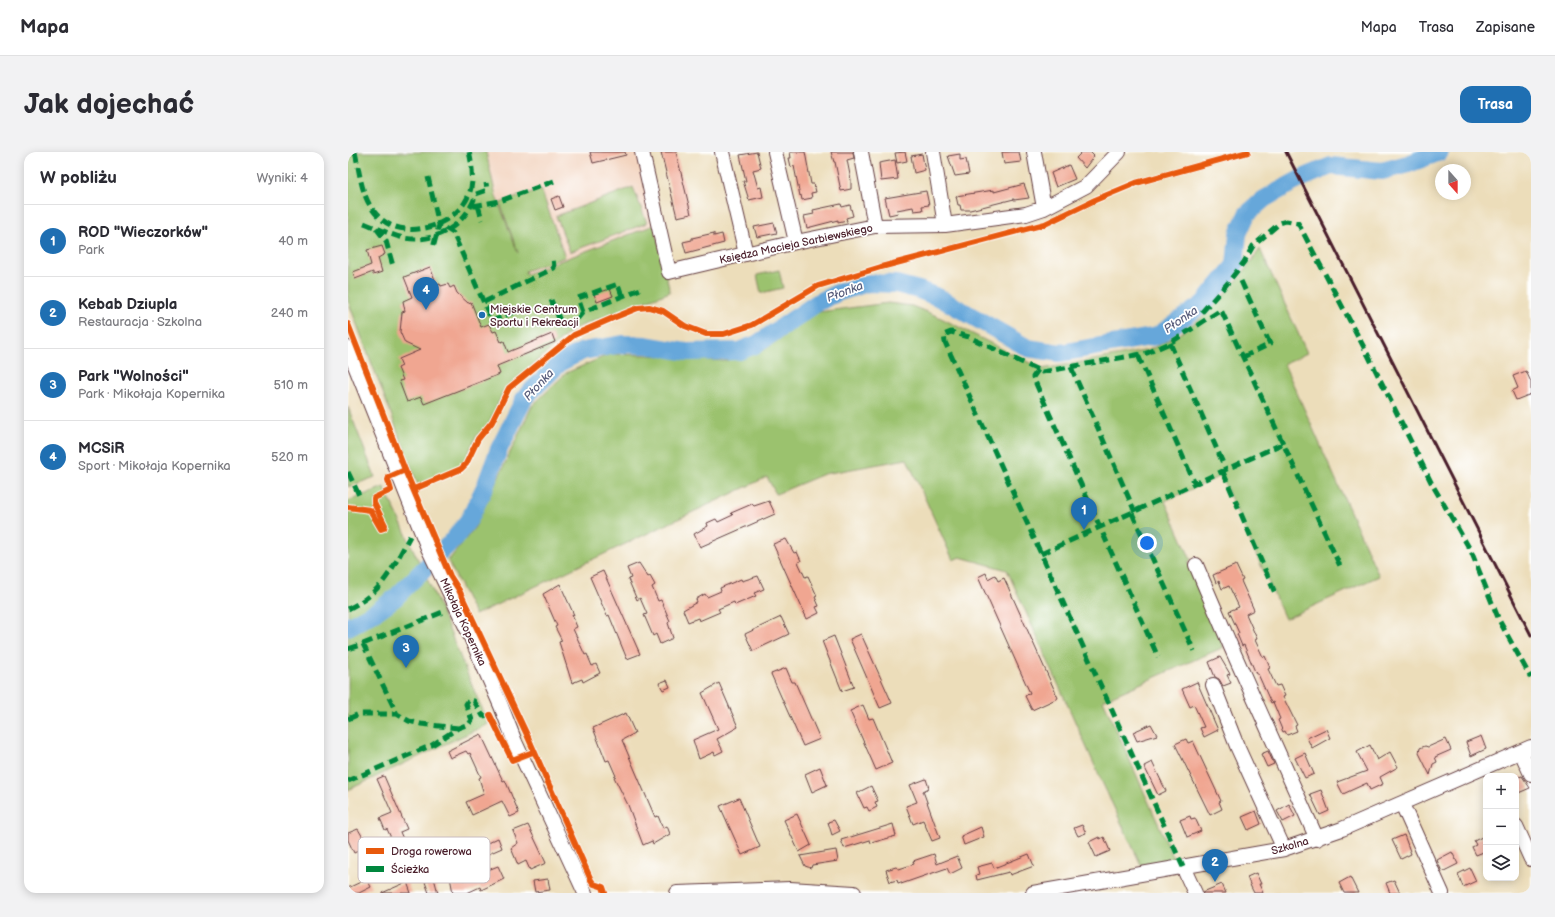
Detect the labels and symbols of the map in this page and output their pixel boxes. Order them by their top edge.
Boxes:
north arrow [1435,164,1471,200]
street label: Księdza Macieja Sarbiewskiego [718,221,874,267]
pin: 4 [413,277,439,310]
water label: Płonka [825,278,866,306]
place label: Miejskie Centrum Sportu i Rekreacji [490,303,579,329]
water label: Płonka [1161,303,1201,337]
marker: Miejskie Centrum Sportu i Rekreacji [477,310,487,320]
water label: Płonka [521,366,558,404]
pin: 1 [1071,497,1097,530]
your location [1137,533,1157,553]
street label: Mikołaja Kopernika [437,576,489,668]
pin: 3 [393,635,419,668]
street label: Szkolna [1270,834,1310,858]
legend [358,837,490,883]
text: Droga rowerowa [391,845,472,858]
pin: 2 [1202,849,1228,882]
text: Ścieżka [391,862,429,876]

